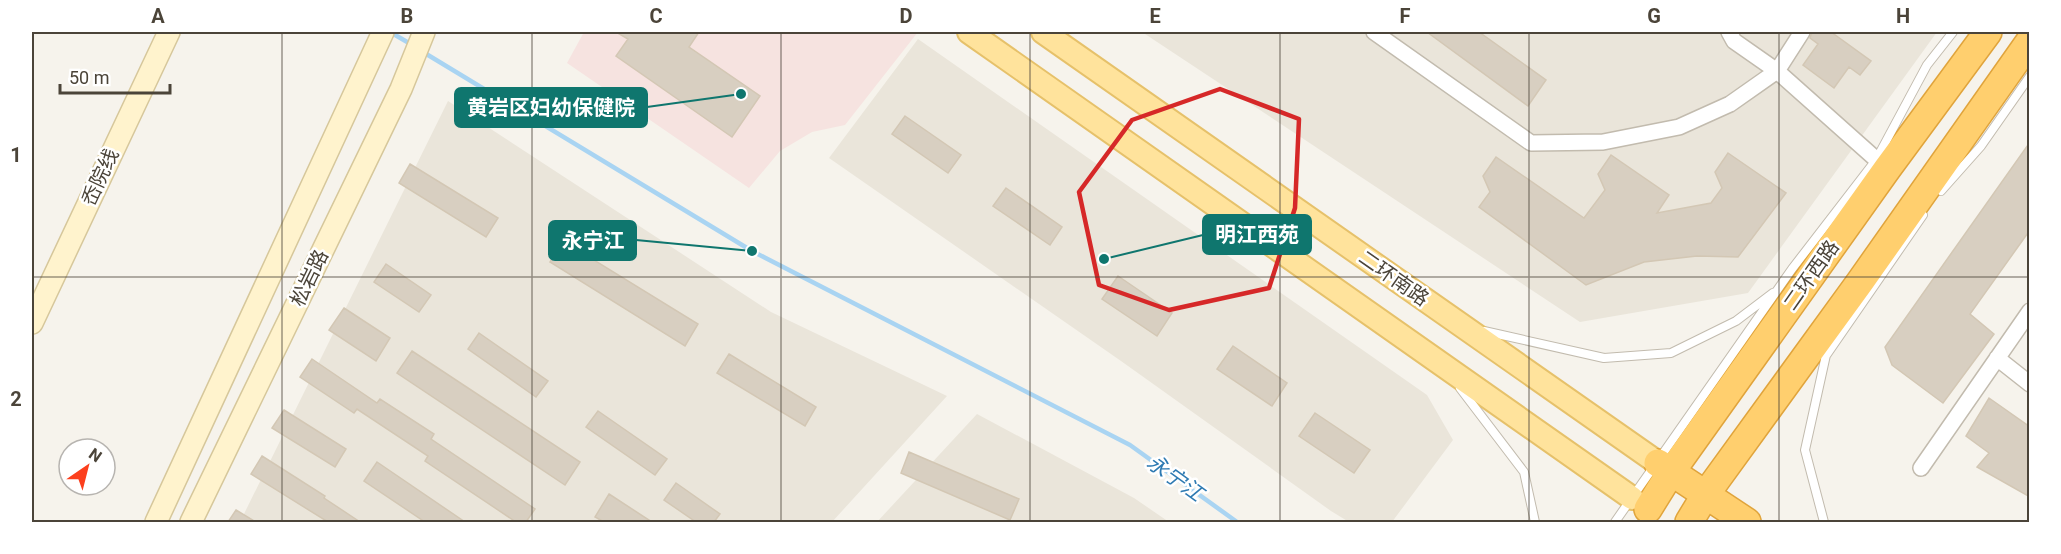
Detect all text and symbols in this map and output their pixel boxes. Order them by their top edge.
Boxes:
text: A [151,4,165,28]
text: B [401,4,413,28]
text: C [649,4,663,28]
text: D [900,4,913,28]
text: E [1149,4,1161,28]
text: F [1400,4,1411,28]
text: G [1647,4,1661,28]
text: H [1896,4,1910,28]
scale bar [60,57,170,95]
text: 50 m [69,67,109,88]
callout: 黄岩区妇幼保健院 [455,88,647,127]
text: 黄岩区妇幼保健院 [467,96,635,120]
text: 1 [10,143,22,167]
street label: 岙院线 [76,145,124,209]
callout: 明江西苑 [1203,215,1311,254]
callout: 永宁江 [549,221,636,260]
text: 明江西苑 [1215,223,1299,247]
text: 永宁江 [562,229,625,253]
street label: 二环西路 [1778,235,1844,315]
street label: 二环南路 [1354,245,1434,311]
street label: 松岩路 [285,246,333,310]
text: 2 [10,387,22,411]
north arrow [57,437,117,497]
text: N [85,444,105,466]
water label: 永宁江 [1142,450,1209,507]

